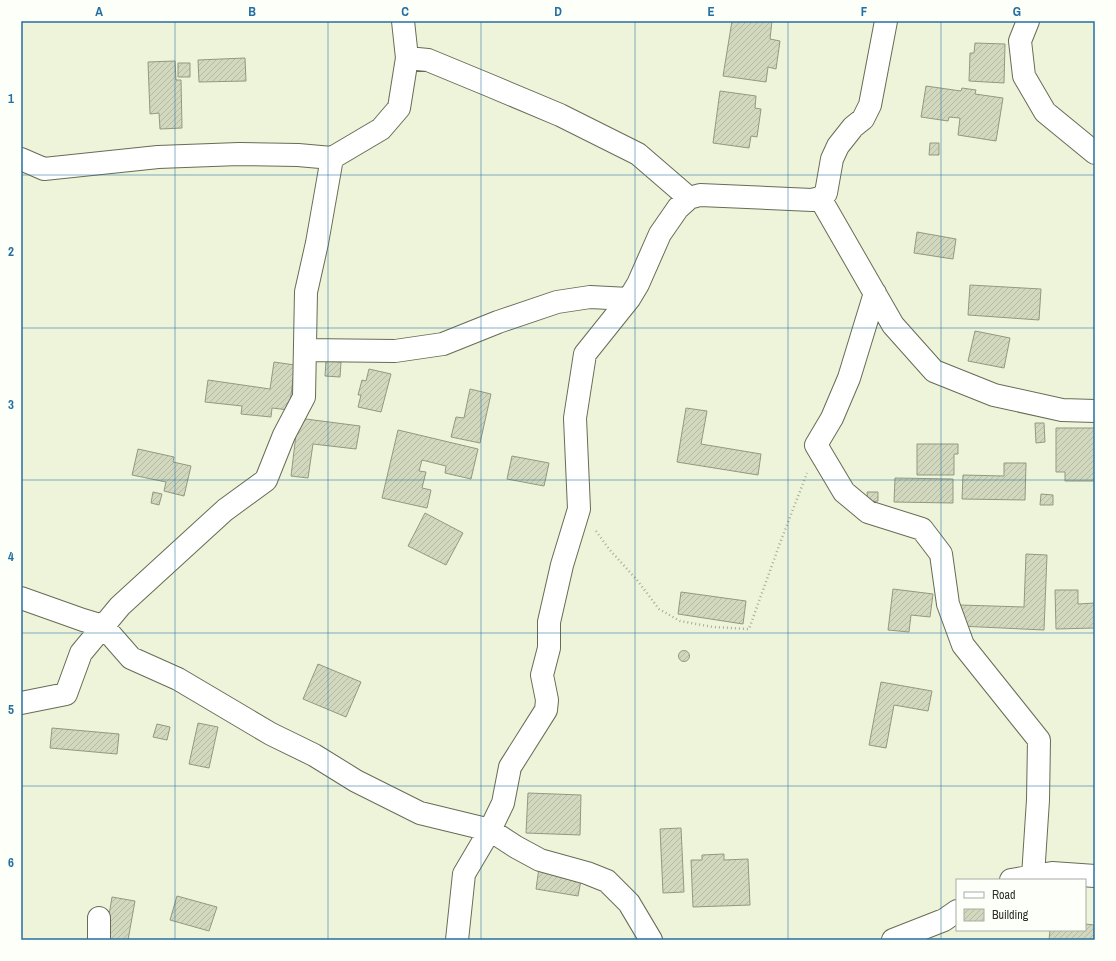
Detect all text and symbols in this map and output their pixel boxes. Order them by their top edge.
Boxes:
text: A [95,3,103,20]
text: B [248,3,256,20]
text: C [401,3,409,20]
text: D [554,3,562,20]
text: E [707,3,715,20]
text: F [861,3,868,20]
text: G [1013,3,1021,20]
text: 1 [8,90,14,107]
text: 2 [8,243,14,260]
text: 3 [8,396,14,413]
text: 4 [8,548,14,565]
text: 5 [8,701,14,718]
text: 6 [8,854,14,871]
legend [956,879,1086,931]
text: Road [992,887,1016,903]
text: Building [992,907,1029,923]

